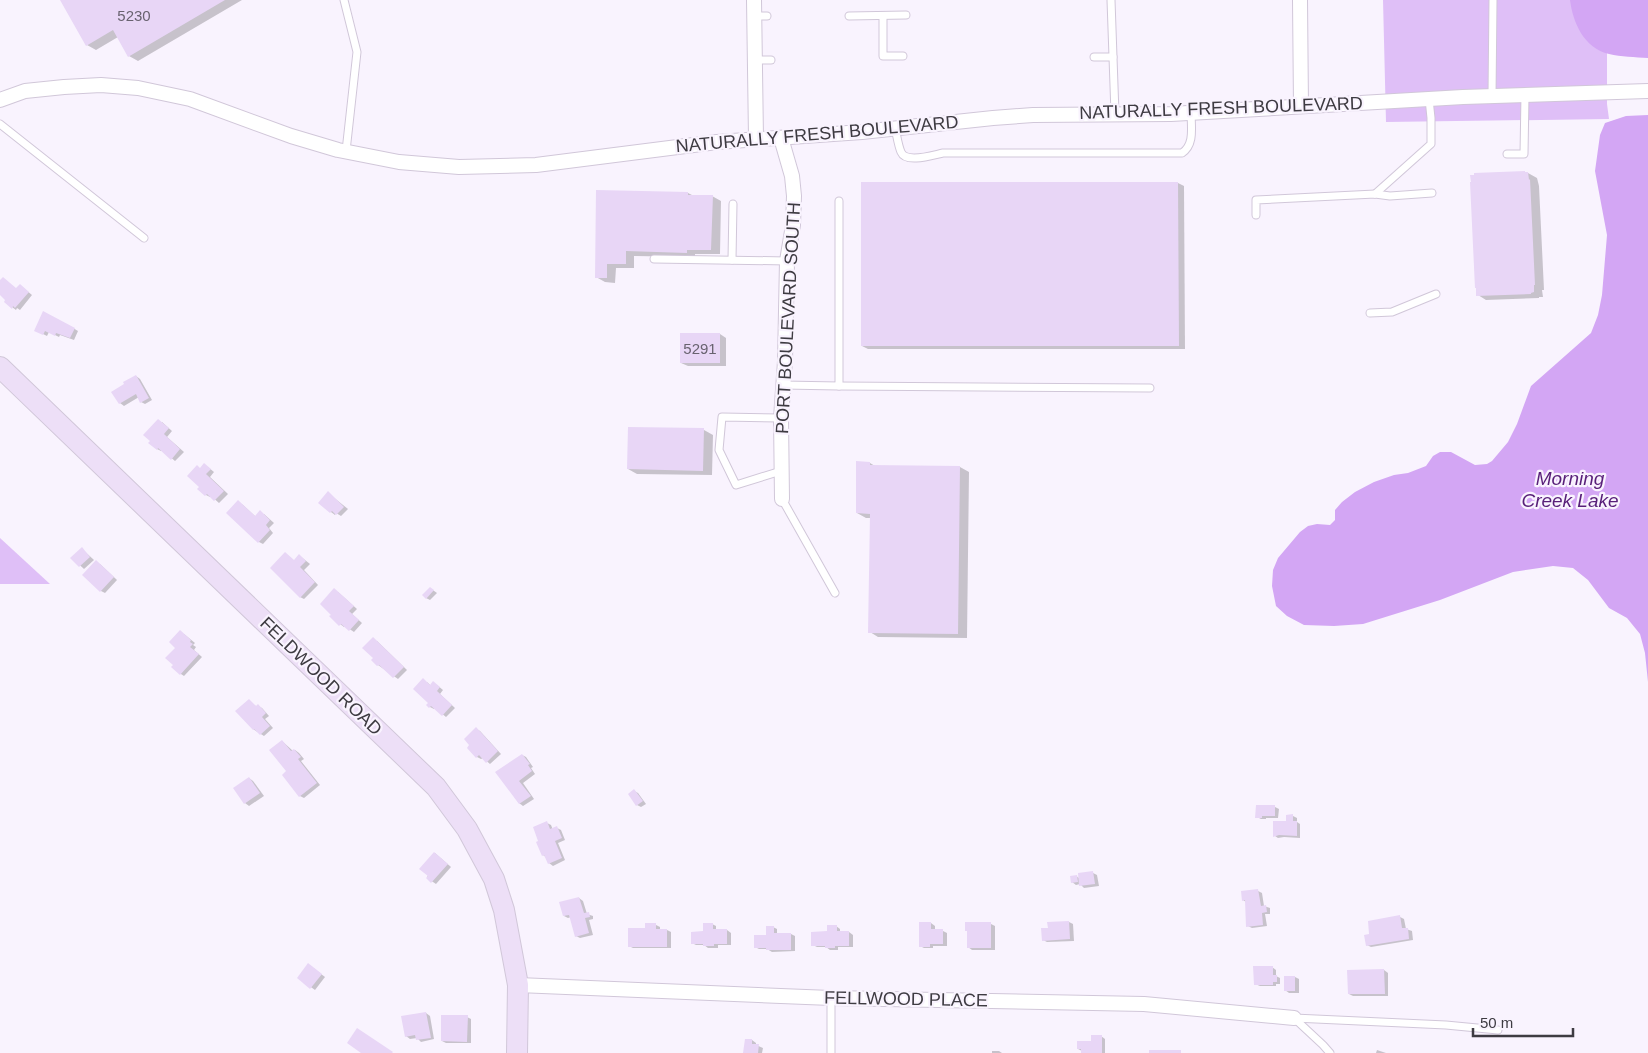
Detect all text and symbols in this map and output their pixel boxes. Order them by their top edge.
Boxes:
house number: 5230 [117,7,151,24]
street label: NATURALLY FRESH BOULEVARD [1079,93,1363,123]
street label: NATURALLY FRESH BOULEVARD [675,112,959,156]
street label: PORT BOULEVARD SOUTH [772,202,804,434]
house number: 5291 [683,340,717,357]
water label: Morning Creek Lake [1521,468,1619,511]
street label: FELDWOOD ROAD [256,613,386,739]
street label: FELLWOOD PLACE [824,988,988,1010]
scale bar [1473,1006,1573,1038]
text: 50 m [1480,1014,1513,1031]

